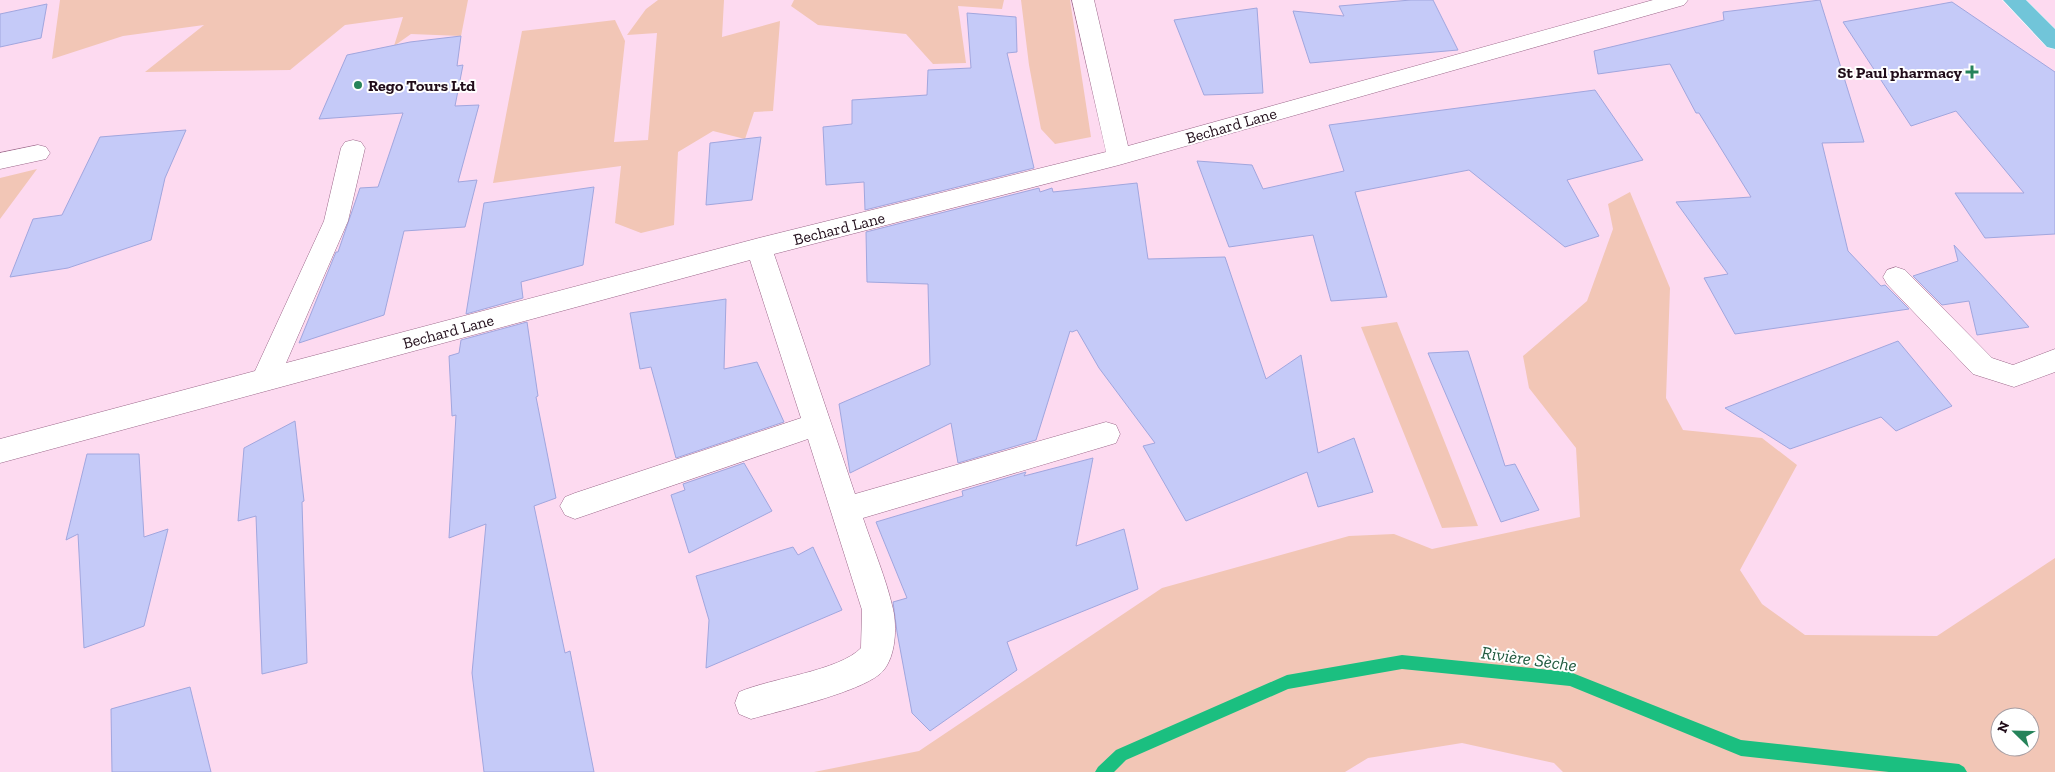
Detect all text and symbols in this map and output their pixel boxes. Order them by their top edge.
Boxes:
place label: St Paul pharmacy [1838,63,1963,82]
marker: St Paul pharmacy [1966,66,1978,78]
place label: Rego Tours Ltd [368,76,475,95]
marker: Rego Tours Ltd [352,79,364,91]
street label: Bechard Lane [1184,103,1279,148]
street label: Bechard Lane [791,208,887,249]
street label: Bechard Lane [400,310,496,353]
water label: Rivière Sèche [1480,641,1578,677]
north arrow [1990,707,2040,757]
text: N [1994,719,2014,735]

